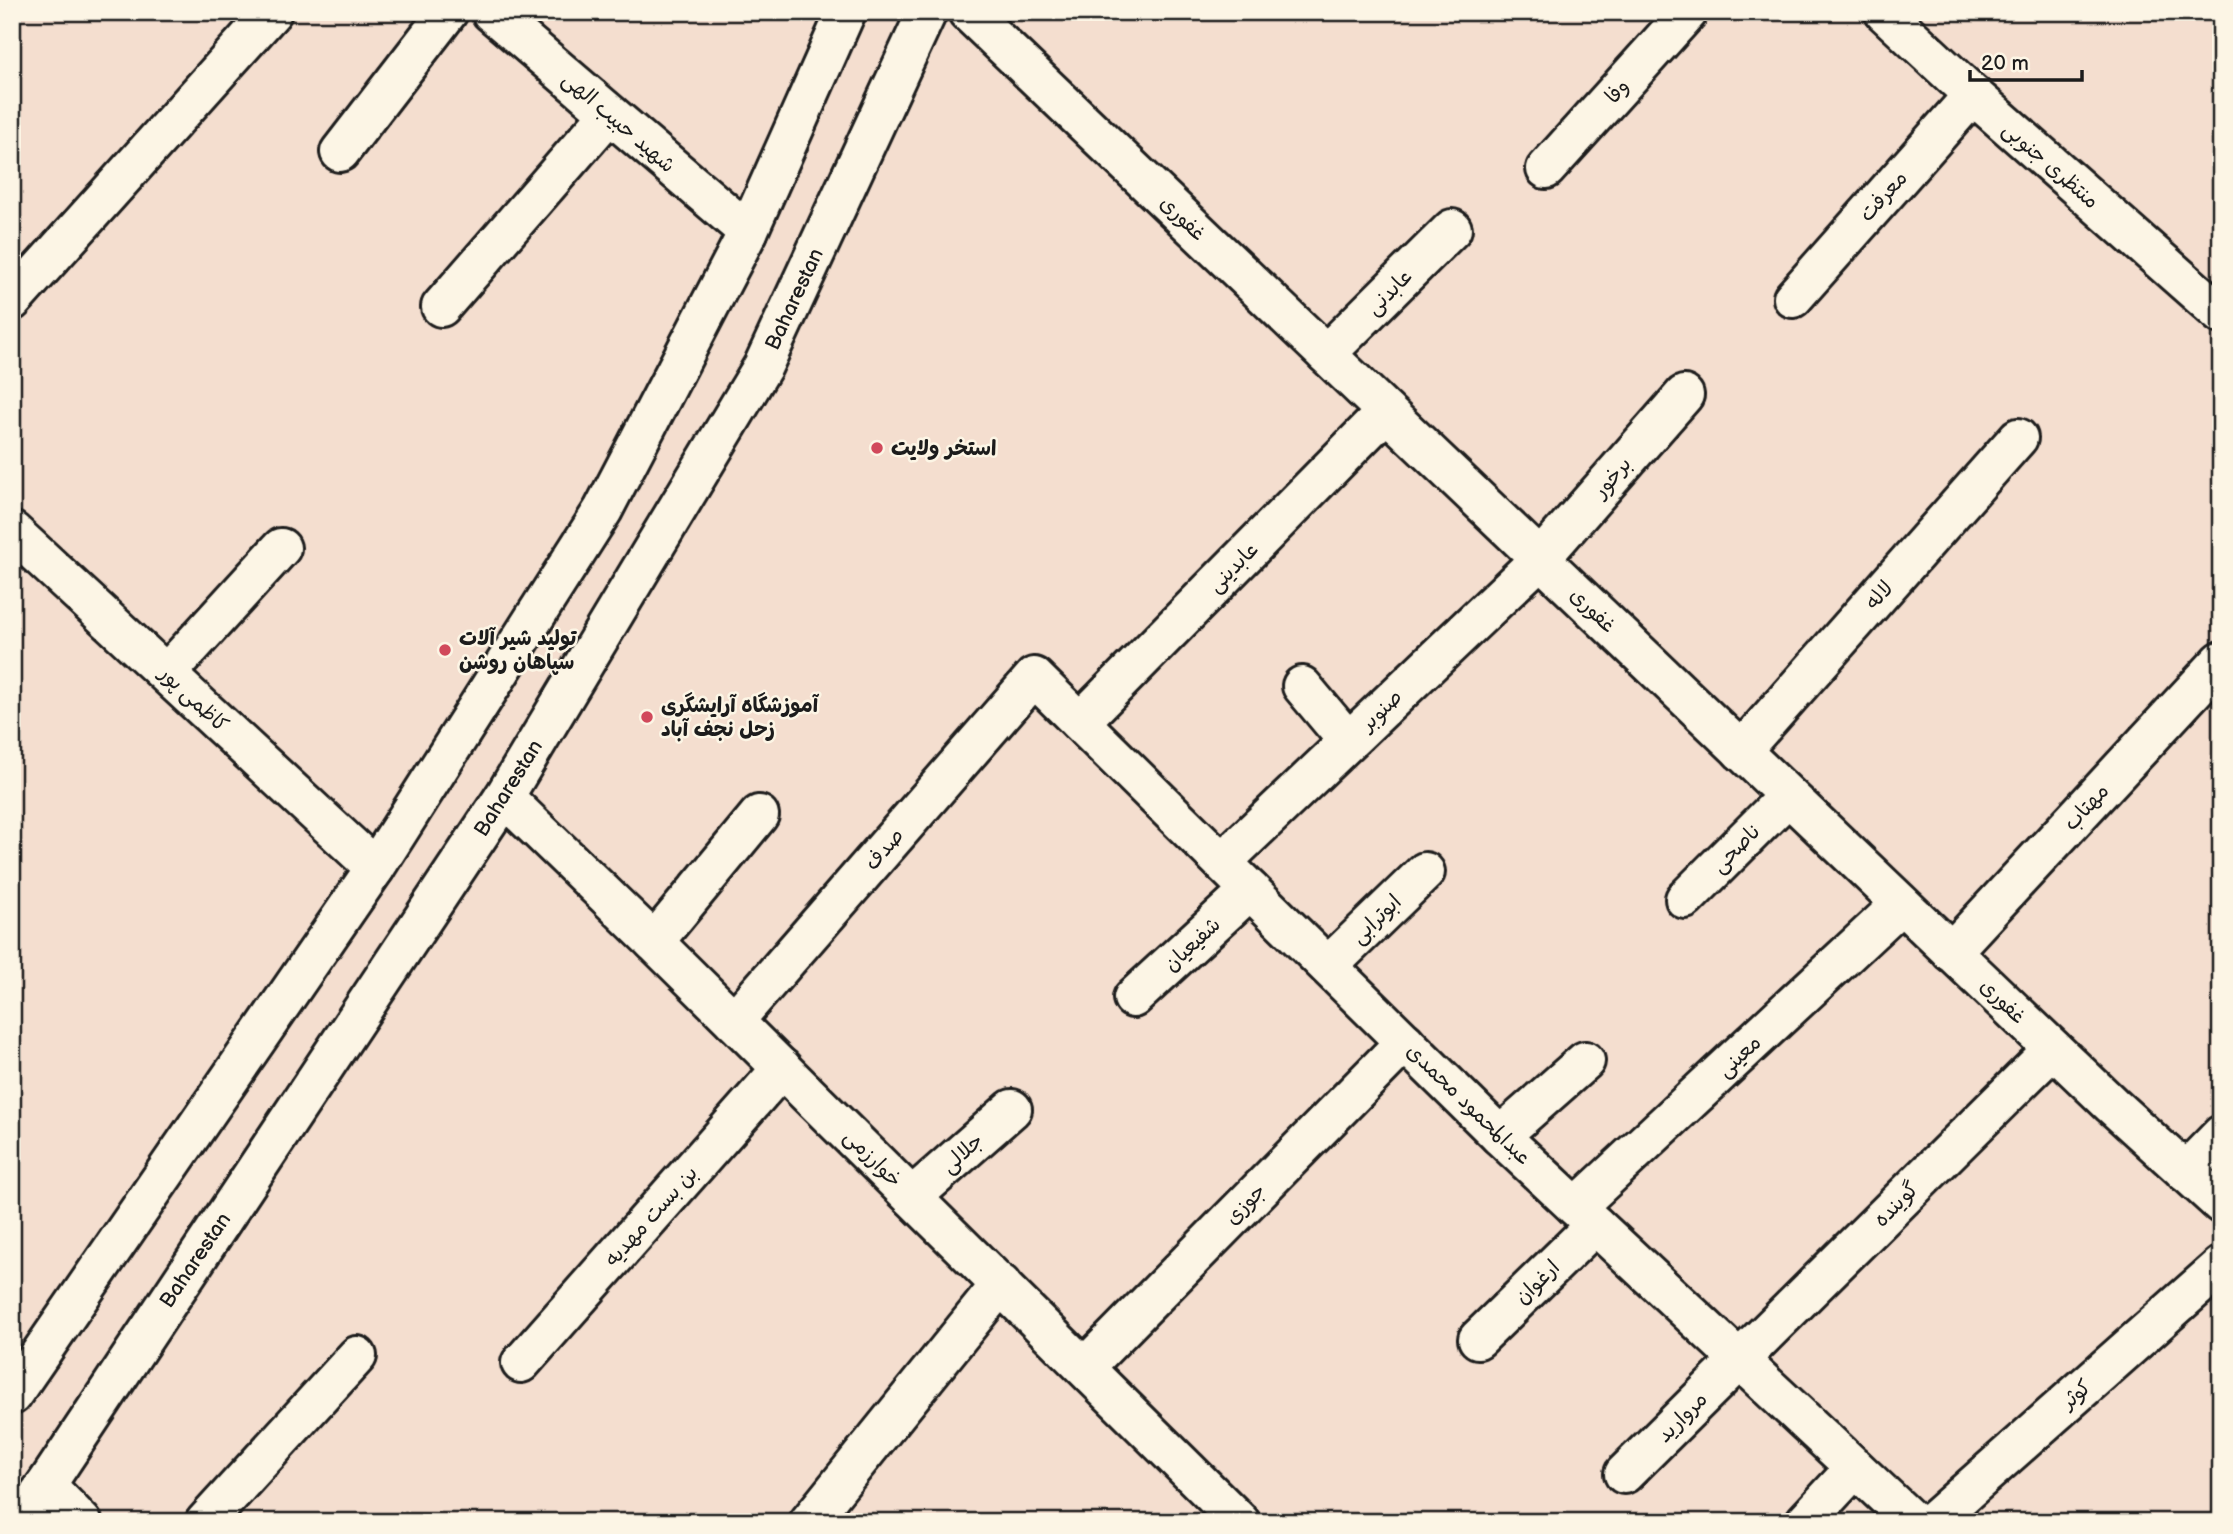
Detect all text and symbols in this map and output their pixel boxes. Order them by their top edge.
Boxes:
scale bar [1970,38,2082,82]
text: 20 m [1981,51,2029,76]
street label: شهید حبیب الهی [557,67,680,179]
street label: وفا [1600,74,1635,109]
street label: منتظری جنوبی [1997,117,2104,215]
street label: معرفت [1854,166,1913,227]
street label: غفوری [1155,191,1211,246]
street label: Baharestan [760,244,829,354]
street label: عابدنی [1361,264,1418,321]
place label: استخر ولایت [891,436,996,461]
marker: استخر ولایت [869,440,885,456]
street label: برخور [1587,452,1637,504]
street label: عابدینی [1203,537,1264,598]
street label: لاله [1860,576,1899,615]
street label: غفوری [1565,583,1621,638]
place label: تولید شیر آلات سپاهان روشن [459,626,577,675]
marker: تولید شیر آلات سپاهان روشن [437,642,453,658]
street label: کاظمی پور [152,660,233,738]
street label: صنوبر [1354,684,1408,738]
place label: آموزشگاه آرایشگری زحل نجف آباد [661,692,820,742]
marker: آموزشگاه آرایشگری زحل نجف آباد [639,709,655,725]
street label: Baharestan [469,735,548,841]
street label: مهتاب [2058,779,2114,836]
street label: ناصحی [1707,819,1767,879]
street label: صدف [859,823,909,875]
street label: ابوترابی [1346,889,1407,950]
street label: شفیعیان [1159,912,1226,977]
street label: غفوری [1975,974,2031,1029]
street label: معینی [1712,1030,1767,1083]
street label: عبدالمحمود محمدی [1401,1039,1536,1170]
street label: خوارزمی [838,1124,907,1193]
street label: جلالی [936,1128,989,1179]
street label: بن بست مهدیه [600,1161,703,1272]
street label: گوینده [1869,1177,1924,1232]
street label: جوزی [1220,1178,1271,1230]
street label: Baharestan [154,1208,236,1313]
street label: ارغوان [1510,1255,1565,1310]
street label: کوثر [2055,1374,2097,1416]
street label: مروارید [1652,1387,1713,1448]

